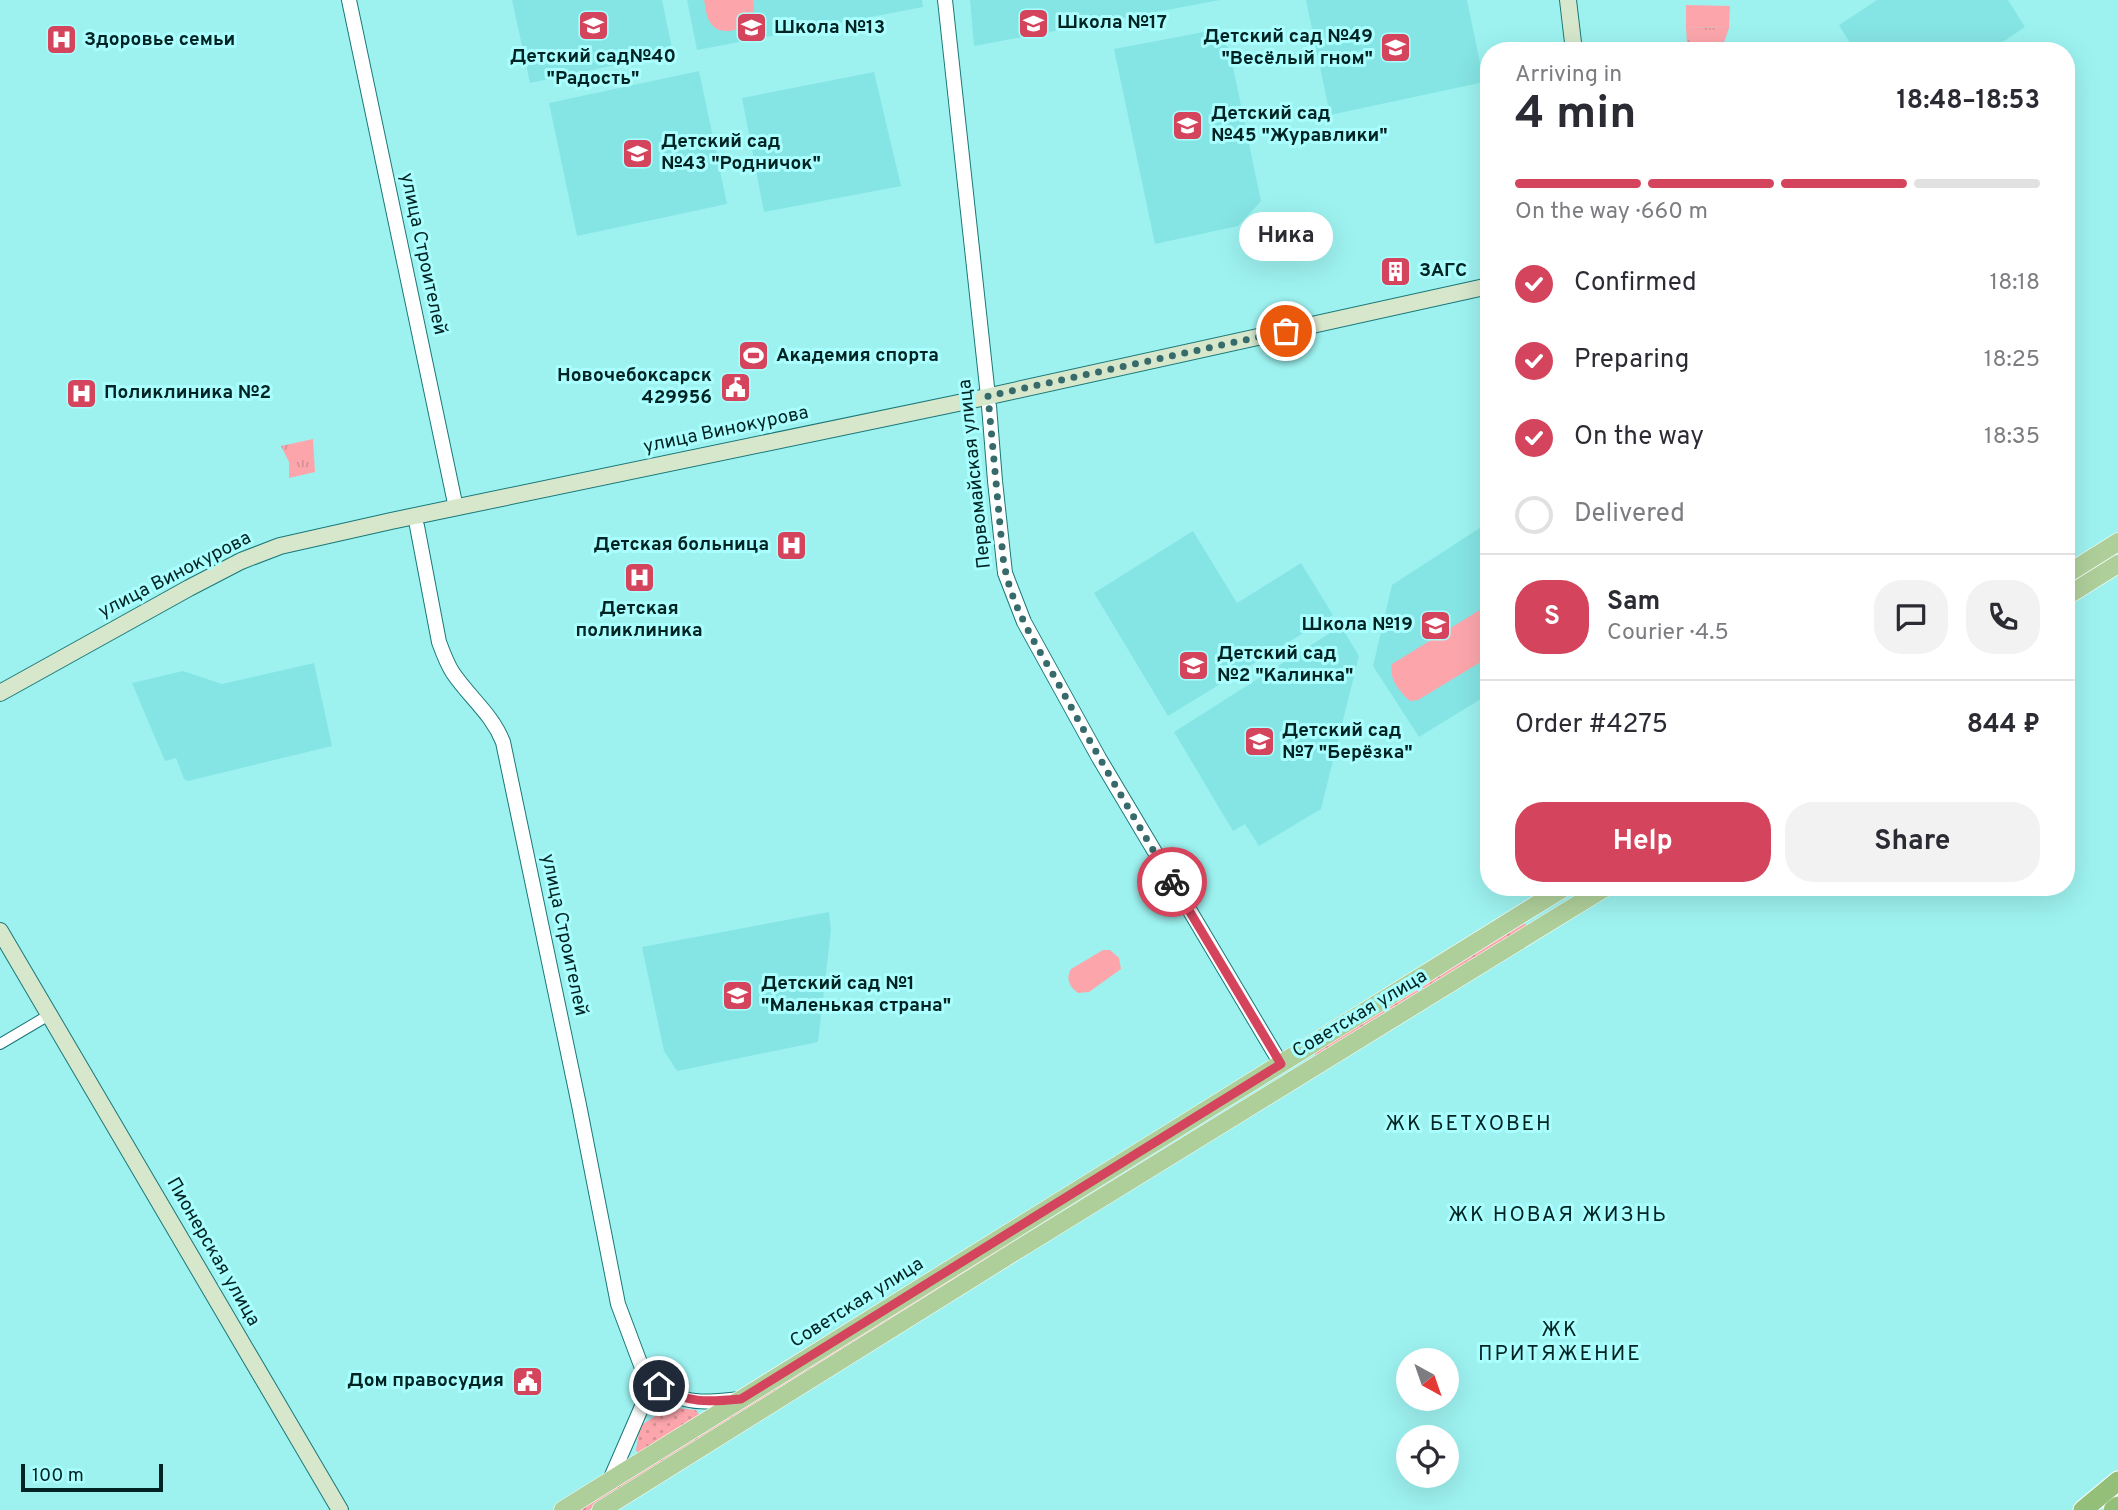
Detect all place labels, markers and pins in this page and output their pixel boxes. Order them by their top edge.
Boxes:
school or university icon: Школа №17 [1017,6,1051,40]
school or university icon: Детский сад№40 "Радость" [576,9,610,43]
school or university icon: Школа №13 [734,11,768,45]
place label: Школа №17 [1057,11,1167,35]
place label: Школа №13 [774,16,885,40]
hospital icon: Здоровье семьи [44,23,78,57]
place label: Детский сад №49 "Весёлый гном" [1203,25,1373,71]
place label: Здоровье семьи [84,28,235,52]
school or university icon: Детский сад №49 "Весёлый гном" [1379,31,1413,65]
place label: Детский сад№40 "Радость" [510,45,676,91]
place label: Детский сад №45 "Журавлики" [1211,102,1388,148]
school or university icon: Детский сад №45 "Журавлики" [1171,108,1205,142]
place label: Детский сад №43 "Родничок" [661,130,821,176]
school or university icon: Детский сад №43 "Родничок" [621,136,655,170]
callout: Ника [1239,212,1333,261]
building icon: ЗАГС [1379,254,1413,288]
place label: ЗАГС [1419,259,1467,283]
pin [1256,301,1316,361]
sports icon: Академия спорта [736,339,770,373]
place label: Академия спорта [776,344,939,368]
place label: Новочебоксарск 429956 [557,364,712,410]
public building icon: Новочебоксарск 429956 [718,370,752,404]
hospital icon: Поликлиника №2 [64,376,98,410]
place label: Поликлиника №2 [104,381,271,405]
hospital icon: Детская больница [775,528,809,562]
place label: Детская больница [594,533,769,557]
hospital icon: Детская поликлиника [622,561,656,595]
place label: Детская поликлиника [575,597,703,643]
school or university icon: Школа №19 [1419,608,1453,642]
place label: Школа №19 [1302,613,1413,637]
place label: Детский сад №2 "Калинка" [1217,642,1353,688]
school or university icon: Детский сад №2 "Калинка" [1177,648,1211,682]
place label: Детский сад №7 "Берёзка" [1282,719,1413,765]
school or university icon: Детский сад №7 "Берёзка" [1242,725,1276,759]
place label: Детский сад №1 "Маленькая страна" [761,972,951,1018]
school or university icon: Детский сад №1 "Маленькая страна" [721,978,755,1012]
pin [629,1356,689,1416]
public building icon: Дом правосудия [510,1364,544,1398]
place label: Дом правосудия [347,1369,504,1393]

